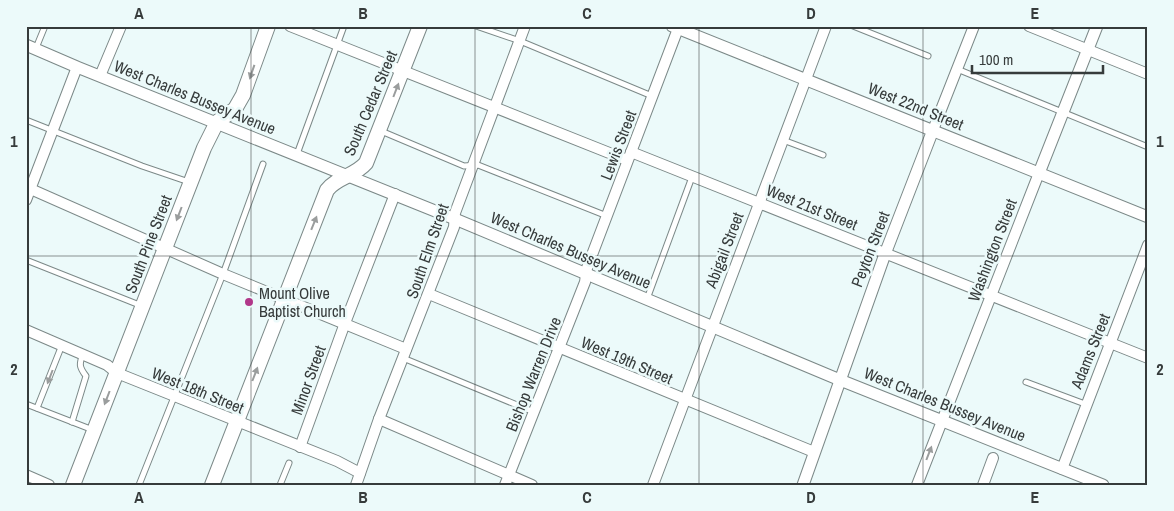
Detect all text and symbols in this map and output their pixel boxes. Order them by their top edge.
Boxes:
text: A [134,2,144,24]
text: B [358,2,368,24]
text: C [582,2,592,24]
text: D [806,2,816,24]
text: E [1031,2,1040,24]
scale bar [972,42,1103,74]
street label: South Cedar Street [338,47,402,159]
text: 100 m [979,49,1013,70]
street label: West Charles Bussey Avenue [111,55,279,139]
one-way arrow [248,65,255,80]
street label: West 22nd Street [865,77,967,135]
one-way arrow [392,82,400,97]
street label: Lewis Street [595,107,641,183]
text: 1 [10,130,18,152]
text: 1 [1156,130,1164,152]
street label: West 21st Street [763,179,861,235]
street label: South Pine Street [119,191,177,296]
street label: Washington Street [962,195,1022,304]
street label: South Elm Street [400,200,454,301]
one-way arrow [174,206,182,221]
street label: West Charles Bussey Avenue [487,206,655,294]
street label: Peyton Street [845,208,895,290]
street label: Abigail Street [699,209,749,292]
one-way arrow [310,215,318,230]
place label: Mount Olive Baptist Church [259,282,346,322]
marker: Mount Olive Baptist Church [243,296,255,308]
street label: Adams Street [1065,310,1115,393]
street label: Bishop Warren Drive [500,313,566,435]
street label: West 19th Street [578,331,676,389]
street label: Minor Street [285,342,331,418]
text: 2 [10,358,18,380]
text: 2 [1156,358,1164,380]
street label: West 18th Street [149,362,248,419]
street label: West Charles Bussey Avenue [861,362,1029,446]
one-way arrow [251,366,259,381]
one-way arrow [46,369,53,384]
one-way arrow [103,390,110,405]
one-way arrow [925,445,933,460]
text: A [134,486,144,508]
text: B [358,486,368,508]
text: C [582,486,592,508]
text: D [806,486,816,508]
text: E [1031,486,1040,508]

